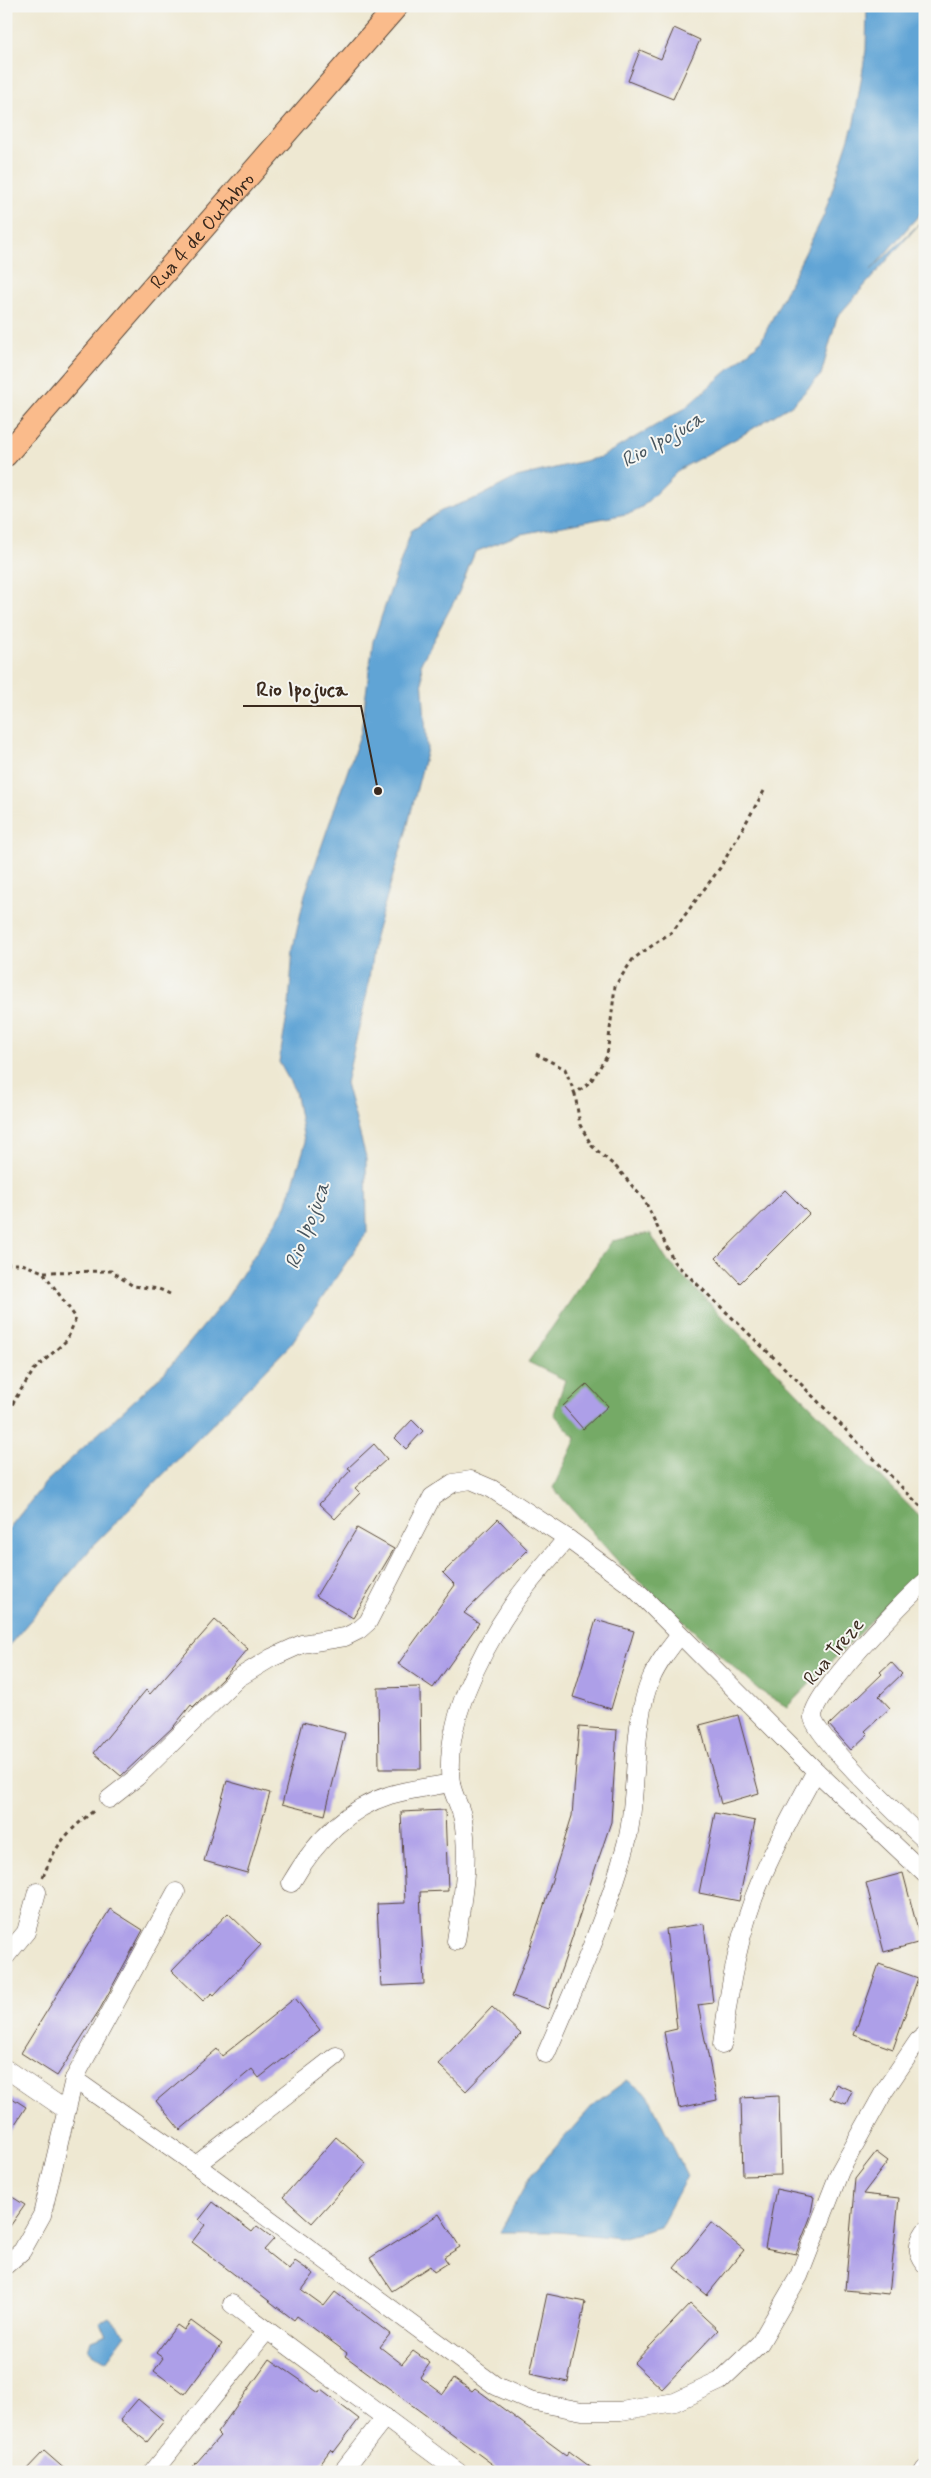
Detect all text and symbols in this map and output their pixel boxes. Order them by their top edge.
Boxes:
street label: Rua 4 de Outubro [144,167,261,296]
water label: Rio Ipojuca [616,404,710,475]
callout: Rio Ipojuca [243,670,361,706]
text: Rio Ipojuca [256,676,349,704]
water label: Rio Ipojuca [278,1176,338,1273]
street label: Rua Treze [798,1612,871,1692]

